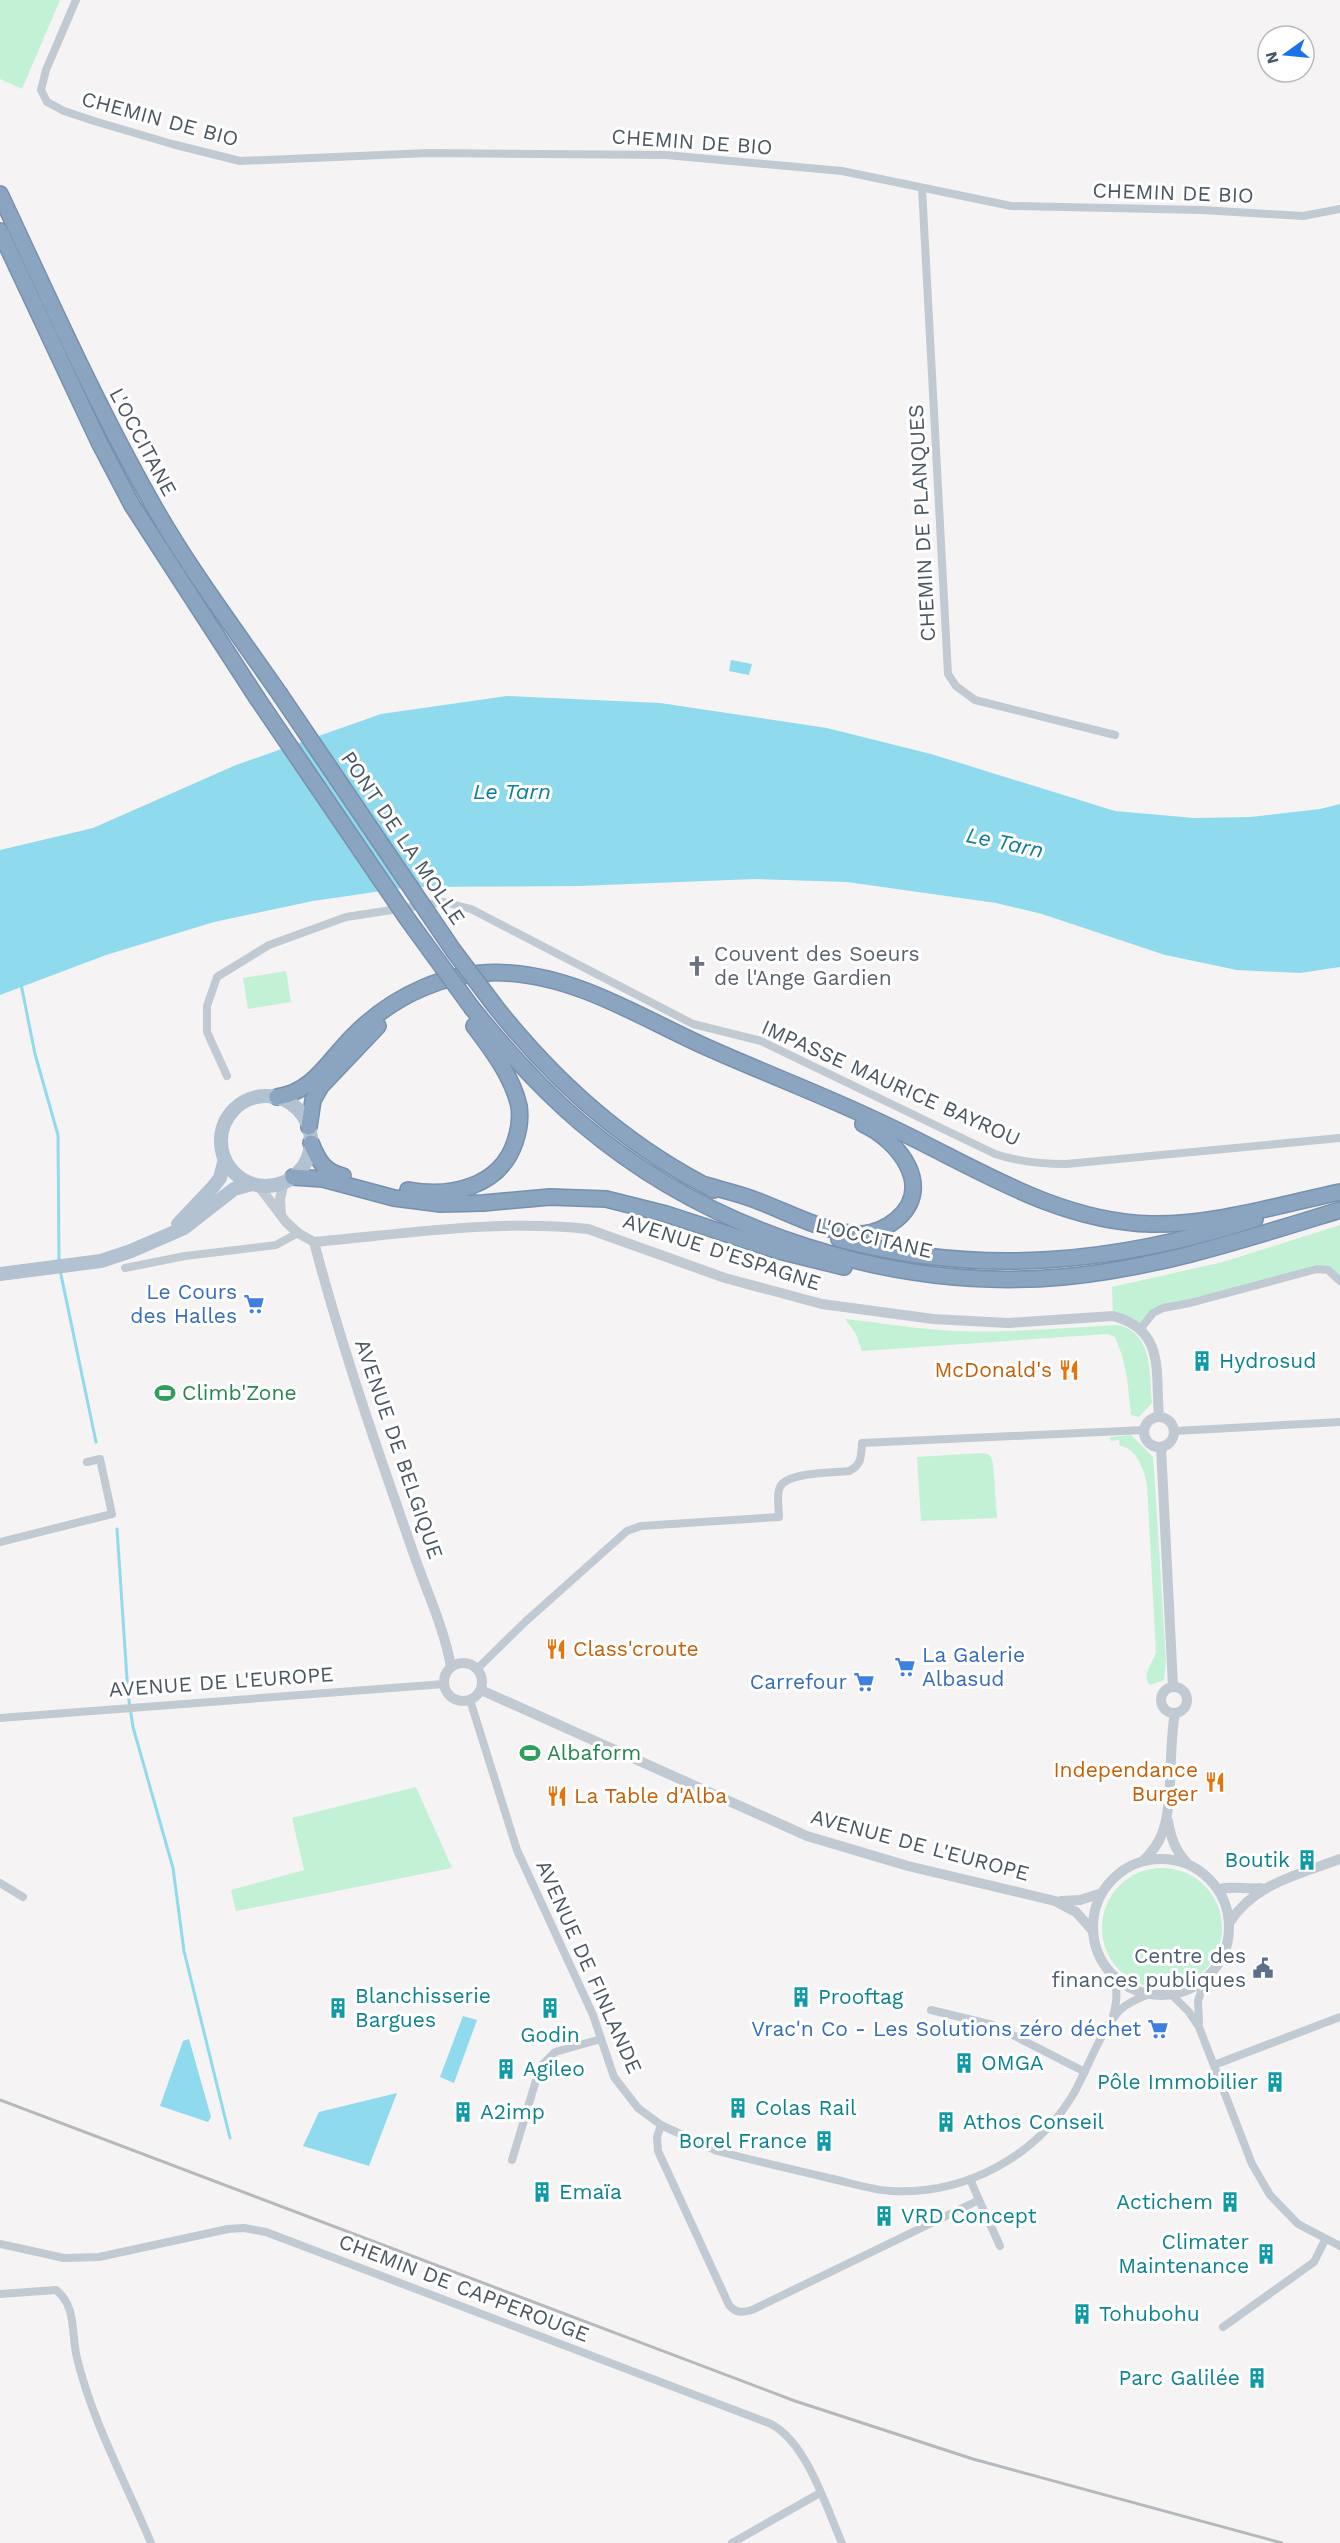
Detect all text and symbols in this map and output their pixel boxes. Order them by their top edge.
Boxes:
north arrow [1256,24,1316,84]
text: N [1261,50,1283,66]
street label: CHEMIN DE BIO [79,86,241,151]
street label: CHEMIN DE BIO [611,123,773,160]
street label: CHEMIN DE BIO [1092,177,1254,208]
street label: L'OCCITANE [104,383,182,500]
street label: CHEMIN DE PLANQUES [903,404,940,642]
street label: PONT DE LA MOLLE [336,746,471,929]
water label: Le Tarn [473,779,551,804]
water label: Le Tarn [964,822,1046,863]
place label: Couvent des Soeurs de l'Ange Gardien [714,941,920,990]
church icon: Couvent des Soeurs de l'Ange Gardien [685,954,709,978]
street label: IMPASSE MAURICE BAYROU [758,1014,1024,1151]
street label: AVENUE D'ESPAGNE [620,1208,824,1295]
street label: L'OCCITANE [813,1212,935,1263]
place label: Le Cours des Halles [130,1279,237,1328]
supermarket icon: Le Cours des Halles [242,1292,266,1316]
street label: AVENUE DE BELGIQUE [350,1336,449,1562]
place label: Hydrosud [1219,1348,1316,1373]
building icon: Hydrosud [1190,1349,1214,1373]
place label: McDonald's [935,1357,1052,1382]
restaurant icon: McDonald's [1057,1358,1081,1382]
place label: Climb'Zone [182,1380,297,1405]
sports icon: Climb'Zone [153,1381,177,1405]
place label: Class'croute [573,1636,699,1661]
restaurant icon: Class'croute [544,1637,568,1661]
place label: La Galerie Albasud [922,1642,1025,1691]
supermarket icon: La Galerie Albasud [893,1655,917,1679]
street label: AVENUE DE L'EUROPE [108,1661,334,1702]
place label: Carrefour [750,1669,847,1694]
supermarket icon: Carrefour [852,1670,876,1694]
place label: Albaform [547,1740,641,1765]
sports icon: Albaform [518,1741,542,1765]
place label: Independance Burger [1053,1757,1198,1806]
restaurant icon: Independance Burger [1203,1770,1227,1794]
place label: La Table d'Alba [574,1783,727,1808]
restaurant icon: La Table d'Alba [545,1784,569,1808]
street label: AVENUE DE L'EUROPE [808,1803,1032,1886]
place label: Boutik [1224,1847,1290,1872]
building icon: Boutik [1295,1848,1319,1872]
street label: AVENUE DE FINLANDE [531,1856,648,2077]
place label: Centre des finances publiques [1052,1943,1246,1992]
public building icon: Centre des finances publiques [1251,1956,1275,1980]
place label: Blanchisserie Bargues [355,1983,491,2032]
place label: Prooftag [818,1984,904,2009]
building icon: Prooftag [789,1985,813,2009]
building icon: Blanchisserie Bargues [326,1996,350,2020]
building icon: Godin [538,1996,562,2020]
place label: Vrac'n Co - Les Solutions zéro déchet [751,2016,1141,2041]
supermarket icon: Vrac'n Co - Les Solutions zéro déchet [1146,2017,1170,2041]
place label: Godin [520,2022,580,2047]
place label: OMGA [981,2050,1044,2075]
building icon: OMGA [952,2051,976,2075]
place label: Agileo [523,2056,585,2081]
building icon: Agileo [494,2057,518,2081]
place label: Pôle Immobilier [1097,2069,1258,2094]
building icon: Pôle Immobilier [1263,2070,1287,2094]
place label: Colas Rail [755,2095,857,2120]
building icon: Colas Rail [726,2096,750,2120]
place label: A2imp [480,2099,545,2124]
building icon: A2imp [451,2100,475,2124]
place label: Athos Conseil [963,2109,1105,2134]
building icon: Athos Conseil [934,2110,958,2134]
place label: Borel France [679,2128,807,2153]
building icon: Borel France [812,2129,836,2153]
place label: Emaïa [559,2179,622,2204]
building icon: Emaïa [530,2180,554,2204]
place label: Actichem [1116,2189,1213,2214]
building icon: Actichem [1218,2190,1242,2214]
place label: VRD Concept [901,2203,1037,2228]
building icon: VRD Concept [872,2204,896,2228]
street label: CHEMIN DE CAPPEROUGE [336,2228,593,2347]
place label: Climater Maintenance [1118,2229,1249,2278]
building icon: Climater Maintenance [1254,2242,1278,2266]
place label: Tohubohu [1099,2301,1200,2326]
building icon: Tohubohu [1070,2302,1094,2326]
place label: Parc Galilée [1118,2365,1240,2390]
building icon: Parc Galilée [1245,2366,1269,2390]

